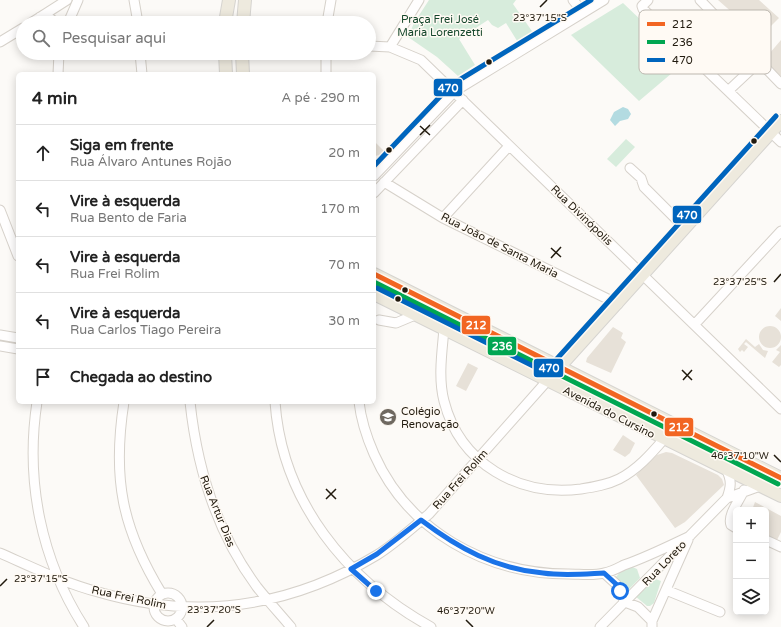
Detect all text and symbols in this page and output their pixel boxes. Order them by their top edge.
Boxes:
legend [639,10,771,74]
text: 23°37'15"S [513,12,567,24]
park label: Praça Frei José Maria Lorenzetti [397,13,483,39]
search box [16,16,376,60]
text: 212 [672,18,693,31]
icon: search [30,27,52,49]
text: Pesquisar aqui [62,29,166,47]
text: 236 [672,36,693,49]
text: 470 [672,54,693,67]
unlabelled marker [484,57,494,67]
line badge: 470 [433,78,463,97]
text: 470 [438,82,458,95]
text: 4 min [32,88,77,109]
text: A pé · 290 m [281,90,360,106]
text: Siga em frente [70,136,174,154]
unlabelled marker [749,136,759,146]
icon: ahead [32,142,54,164]
text: 20 m [328,145,360,161]
unlabelled marker [384,145,394,155]
text: Rua Álvaro Antunes Rojão [70,154,232,170]
street label: Rua Divinópolis [548,183,615,248]
text: Vire à esquerda [70,192,180,210]
icon: left [32,198,54,220]
text: 170 m [320,201,360,217]
line badge: 470 [672,205,702,224]
text: 470 [677,209,697,222]
text: Rua Bento de Faria [70,210,187,226]
street label: Rua João de Santa Maria [439,210,561,281]
text: Vire à esquerda [70,248,180,266]
icon: left [32,254,54,276]
text: 70 m [328,257,360,273]
text: Rua Frei Rolim [70,266,160,282]
text: 23°37'25"S [713,276,767,288]
unlabelled marker [400,285,410,295]
unlabelled marker [393,294,403,304]
text: Vire à esquerda [70,304,180,322]
icon: left [32,310,54,332]
text: 30 m [328,313,360,329]
line badge: 212 [461,315,491,335]
text: 212 [466,319,486,332]
text: Rua Carlos Tiago Pereira [70,322,221,338]
line badge: 236 [487,336,517,356]
text: 236 [492,340,512,353]
line badge: 470 [533,358,564,378]
text: 470 [539,362,559,375]
icon: arrive [32,366,54,388]
text: Chegada ao destino [70,368,212,386]
street label: Avenida do Cursino [561,384,657,441]
place label: Colégio Renovação [401,405,459,431]
school or university icon: Colégio Renovação [378,407,398,427]
unlabelled marker [649,409,659,419]
line badge: 212 [664,417,694,437]
text: 212 [669,421,689,434]
street label: Rua Frei Rolim [430,447,491,512]
text: 46°37'10"W [711,450,769,462]
street label: Rua Artur Dias [197,473,238,549]
map controls [733,507,769,615]
button: + [733,507,769,543]
street label: Rua Loreto [640,538,689,589]
button: − [733,543,769,579]
text: 23°37'15"S [14,573,68,585]
button: layers [733,579,769,615]
route end [367,582,385,600]
route start [611,582,629,600]
street label: Rua Frei Rolim [90,583,167,612]
text: 23°37'20"S [187,604,241,616]
text: 46°37'20"W [437,605,495,617]

